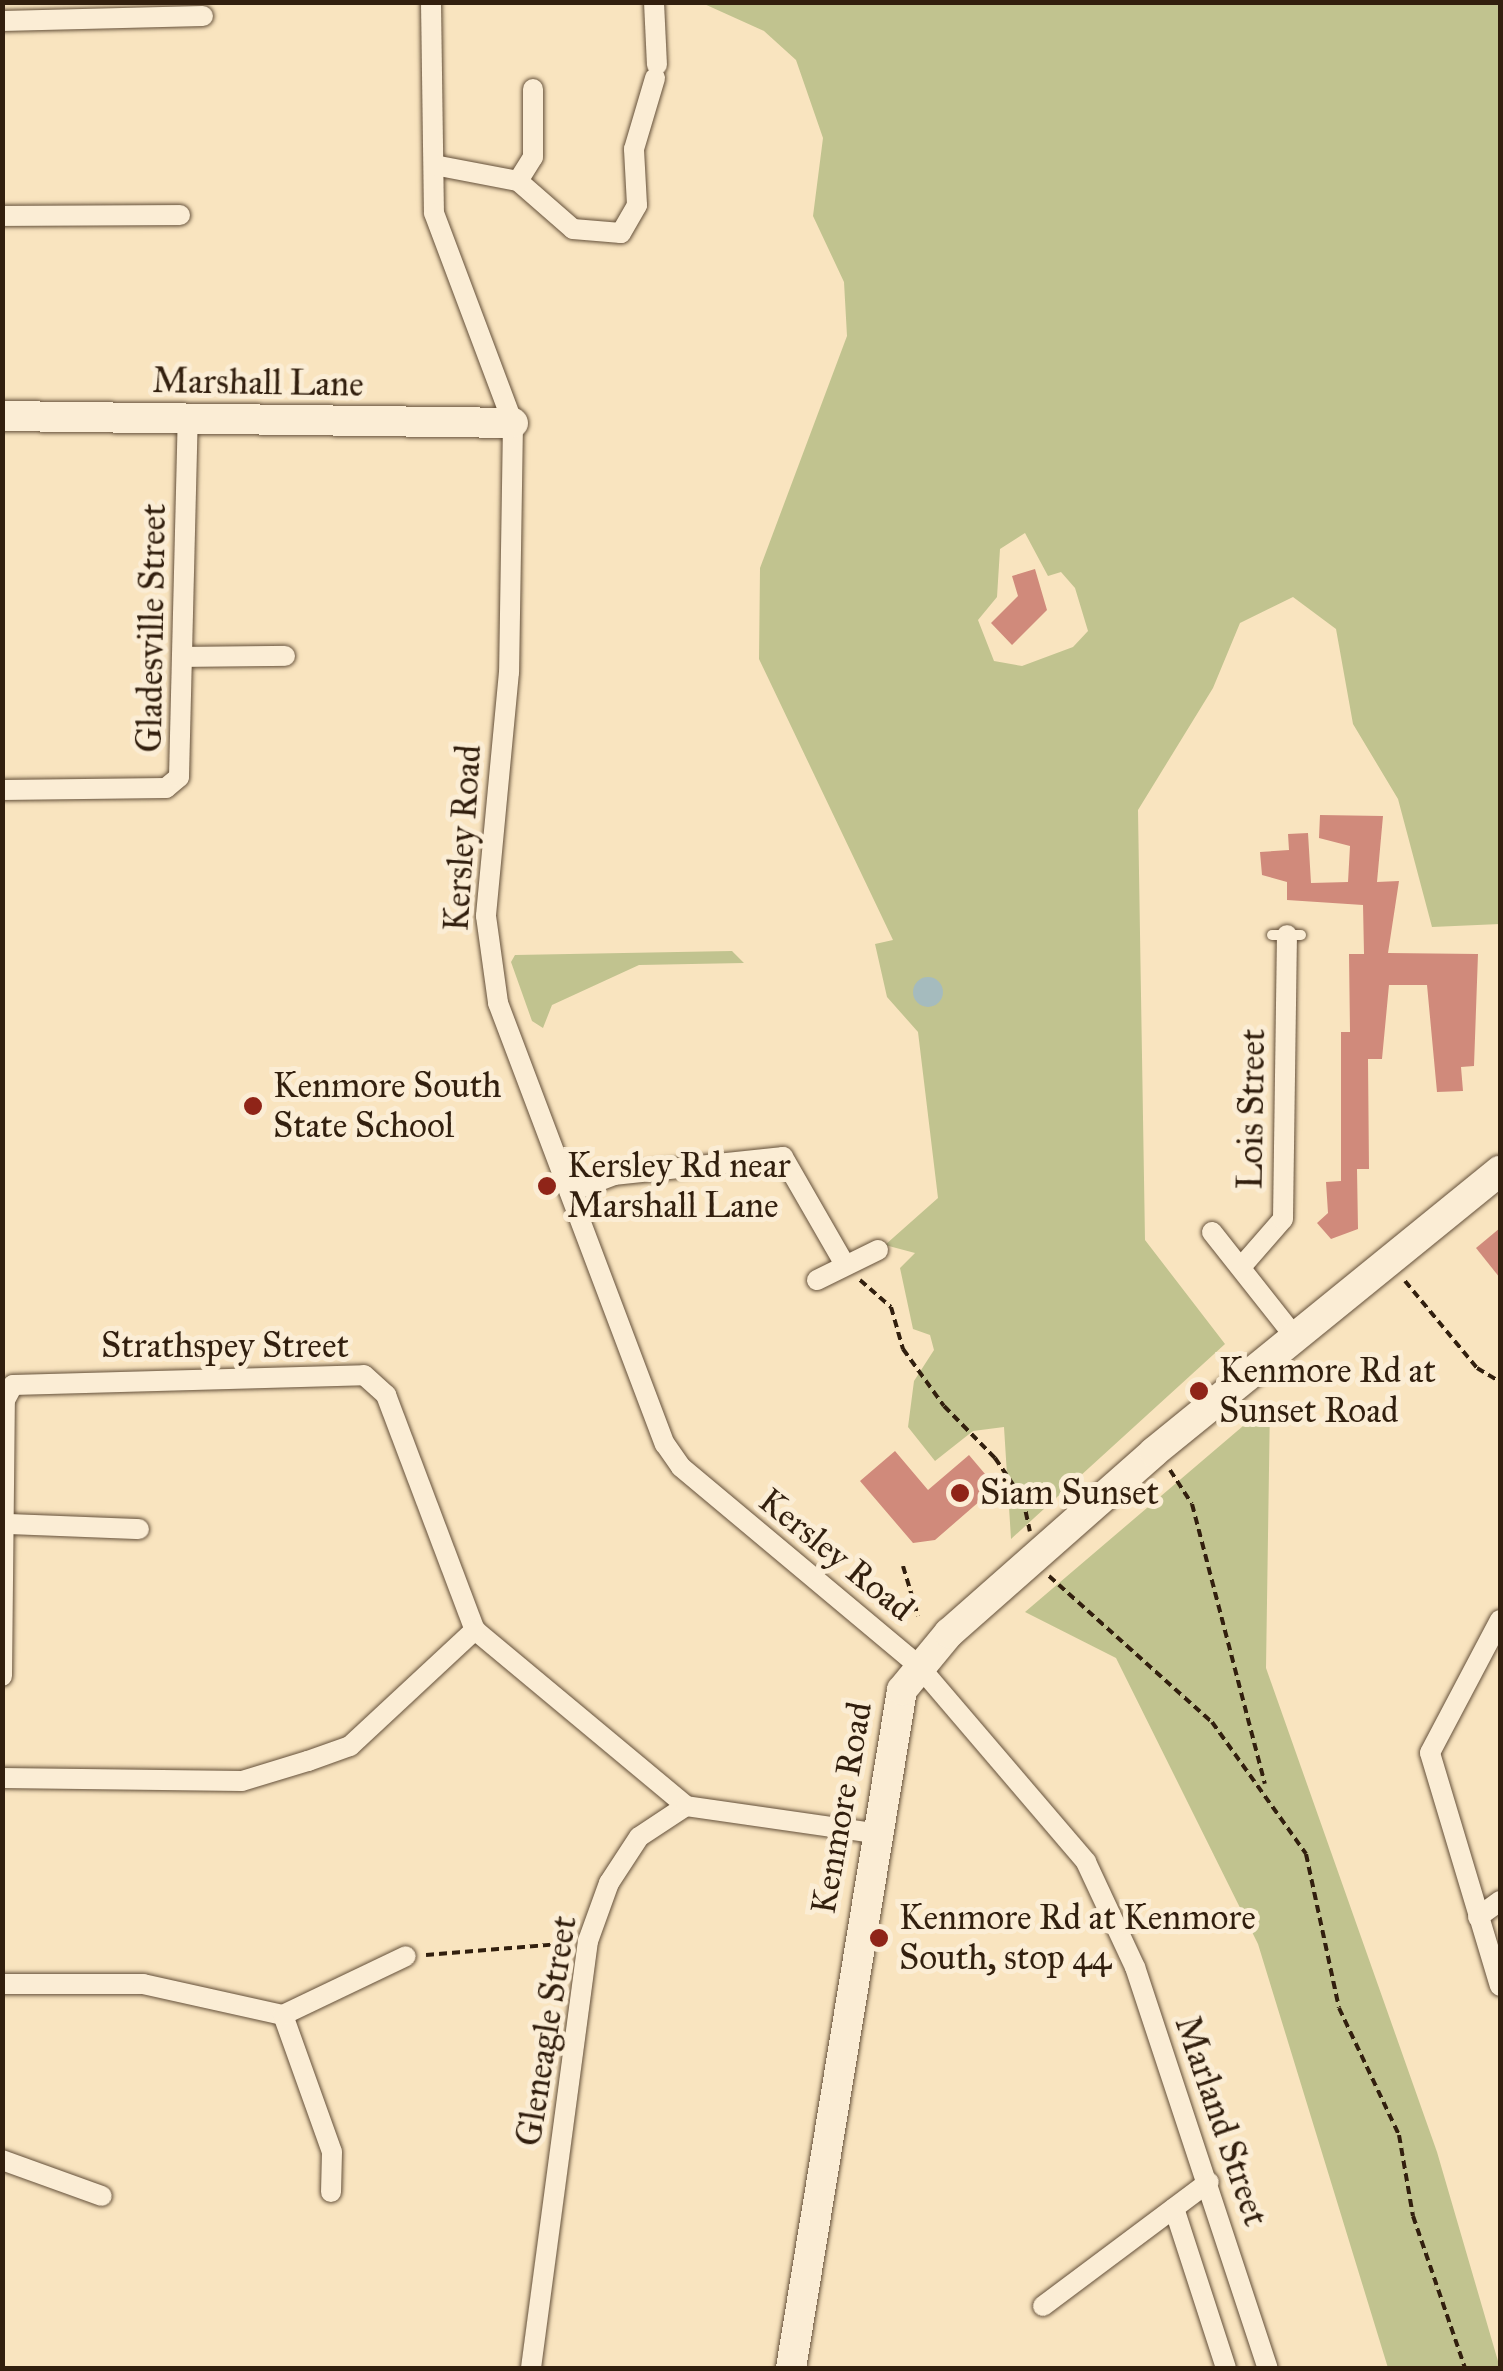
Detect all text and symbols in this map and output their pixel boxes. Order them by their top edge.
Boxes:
street label: Marshall Lane [152,360,364,406]
street label: Gladesville Street [129,503,175,753]
street label: Kersley Road [436,743,490,933]
street label: Lois Street [1230,1028,1274,1190]
place label: Kenmore South State School [273,1065,502,1147]
marker: Kenmore South State School [242,1095,264,1117]
place label: Kersley Rd near Marshall Lane [567,1145,791,1227]
marker: Kersley Rd near Marshall Lane [536,1175,558,1197]
street label: Strathspey Street [101,1325,349,1367]
place label: Kenmore Rd at Sunset Road [1219,1350,1436,1432]
marker: Kenmore Rd at Sunset Road [1188,1380,1210,1402]
place label: Siam Sunset [980,1472,1159,1514]
street label: Kersley Road [750,1480,922,1630]
marker: Siam Sunset [949,1482,971,1504]
street label: Kenmore Road [803,1699,881,1917]
place label: Kenmore Rd at Kenmore South, stop 44 [899,1897,1256,1979]
street label: Gleneagle Street [508,1913,586,2149]
marker: Kenmore Rd at Kenmore South, stop 44 [868,1927,890,1949]
street label: Marland Street [1165,2011,1277,2231]

